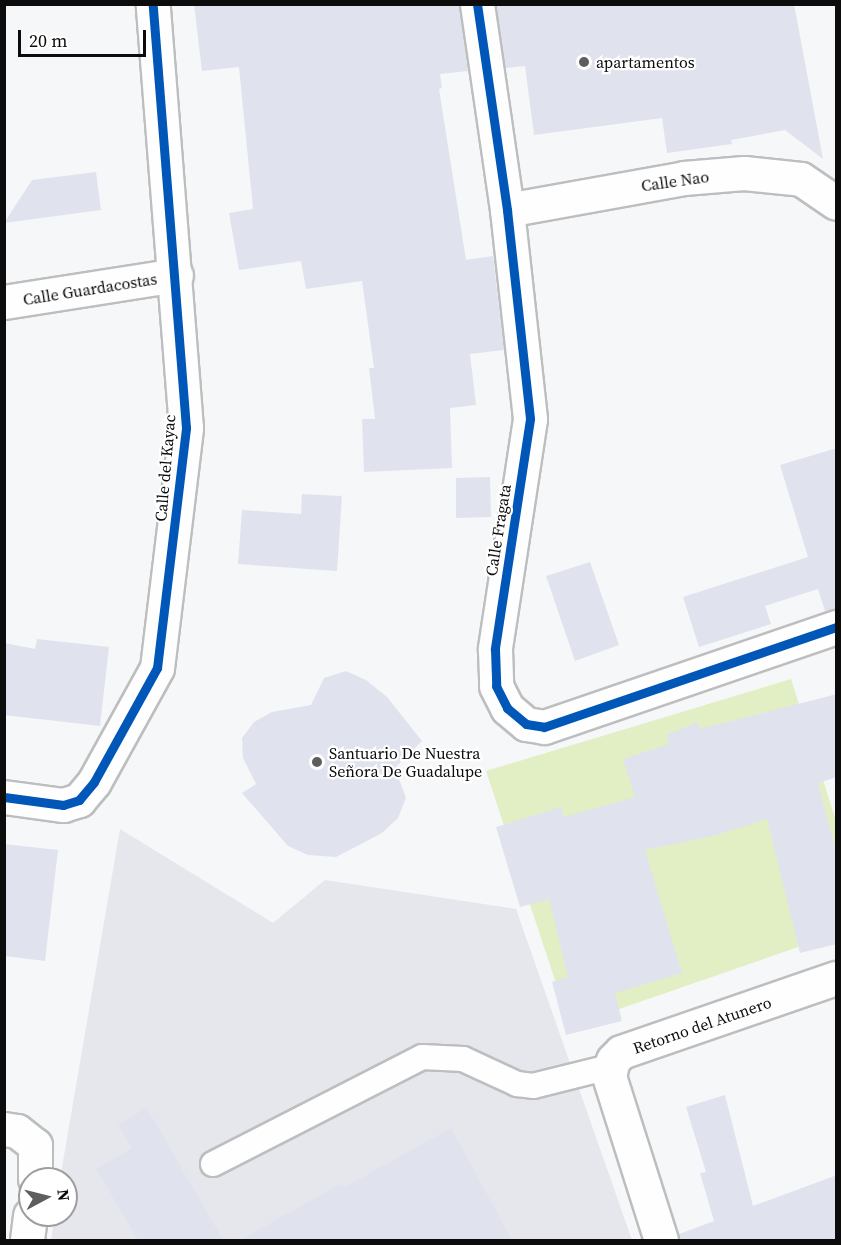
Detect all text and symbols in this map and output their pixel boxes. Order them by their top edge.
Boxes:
scale bar [21,18,148,56]
text: 20 m [29,28,67,53]
place label: apartamentos [596,52,695,72]
marker: apartamentos [577,55,591,69]
street label: Calle Nao [640,167,710,195]
street label: Calle Guardacostas [22,269,158,309]
street label: Calle del Kayac [151,414,179,522]
street label: Calle Fragata [481,483,515,577]
place label: Santuario De Nuestra Señora De Guadalupe [329,743,482,781]
marker: Santuario De Nuestra Señora De Guadalupe [310,755,324,769]
street label: Retorno del Atunero [630,992,774,1058]
north arrow [18,1167,78,1227]
text: N [52,1188,76,1202]

